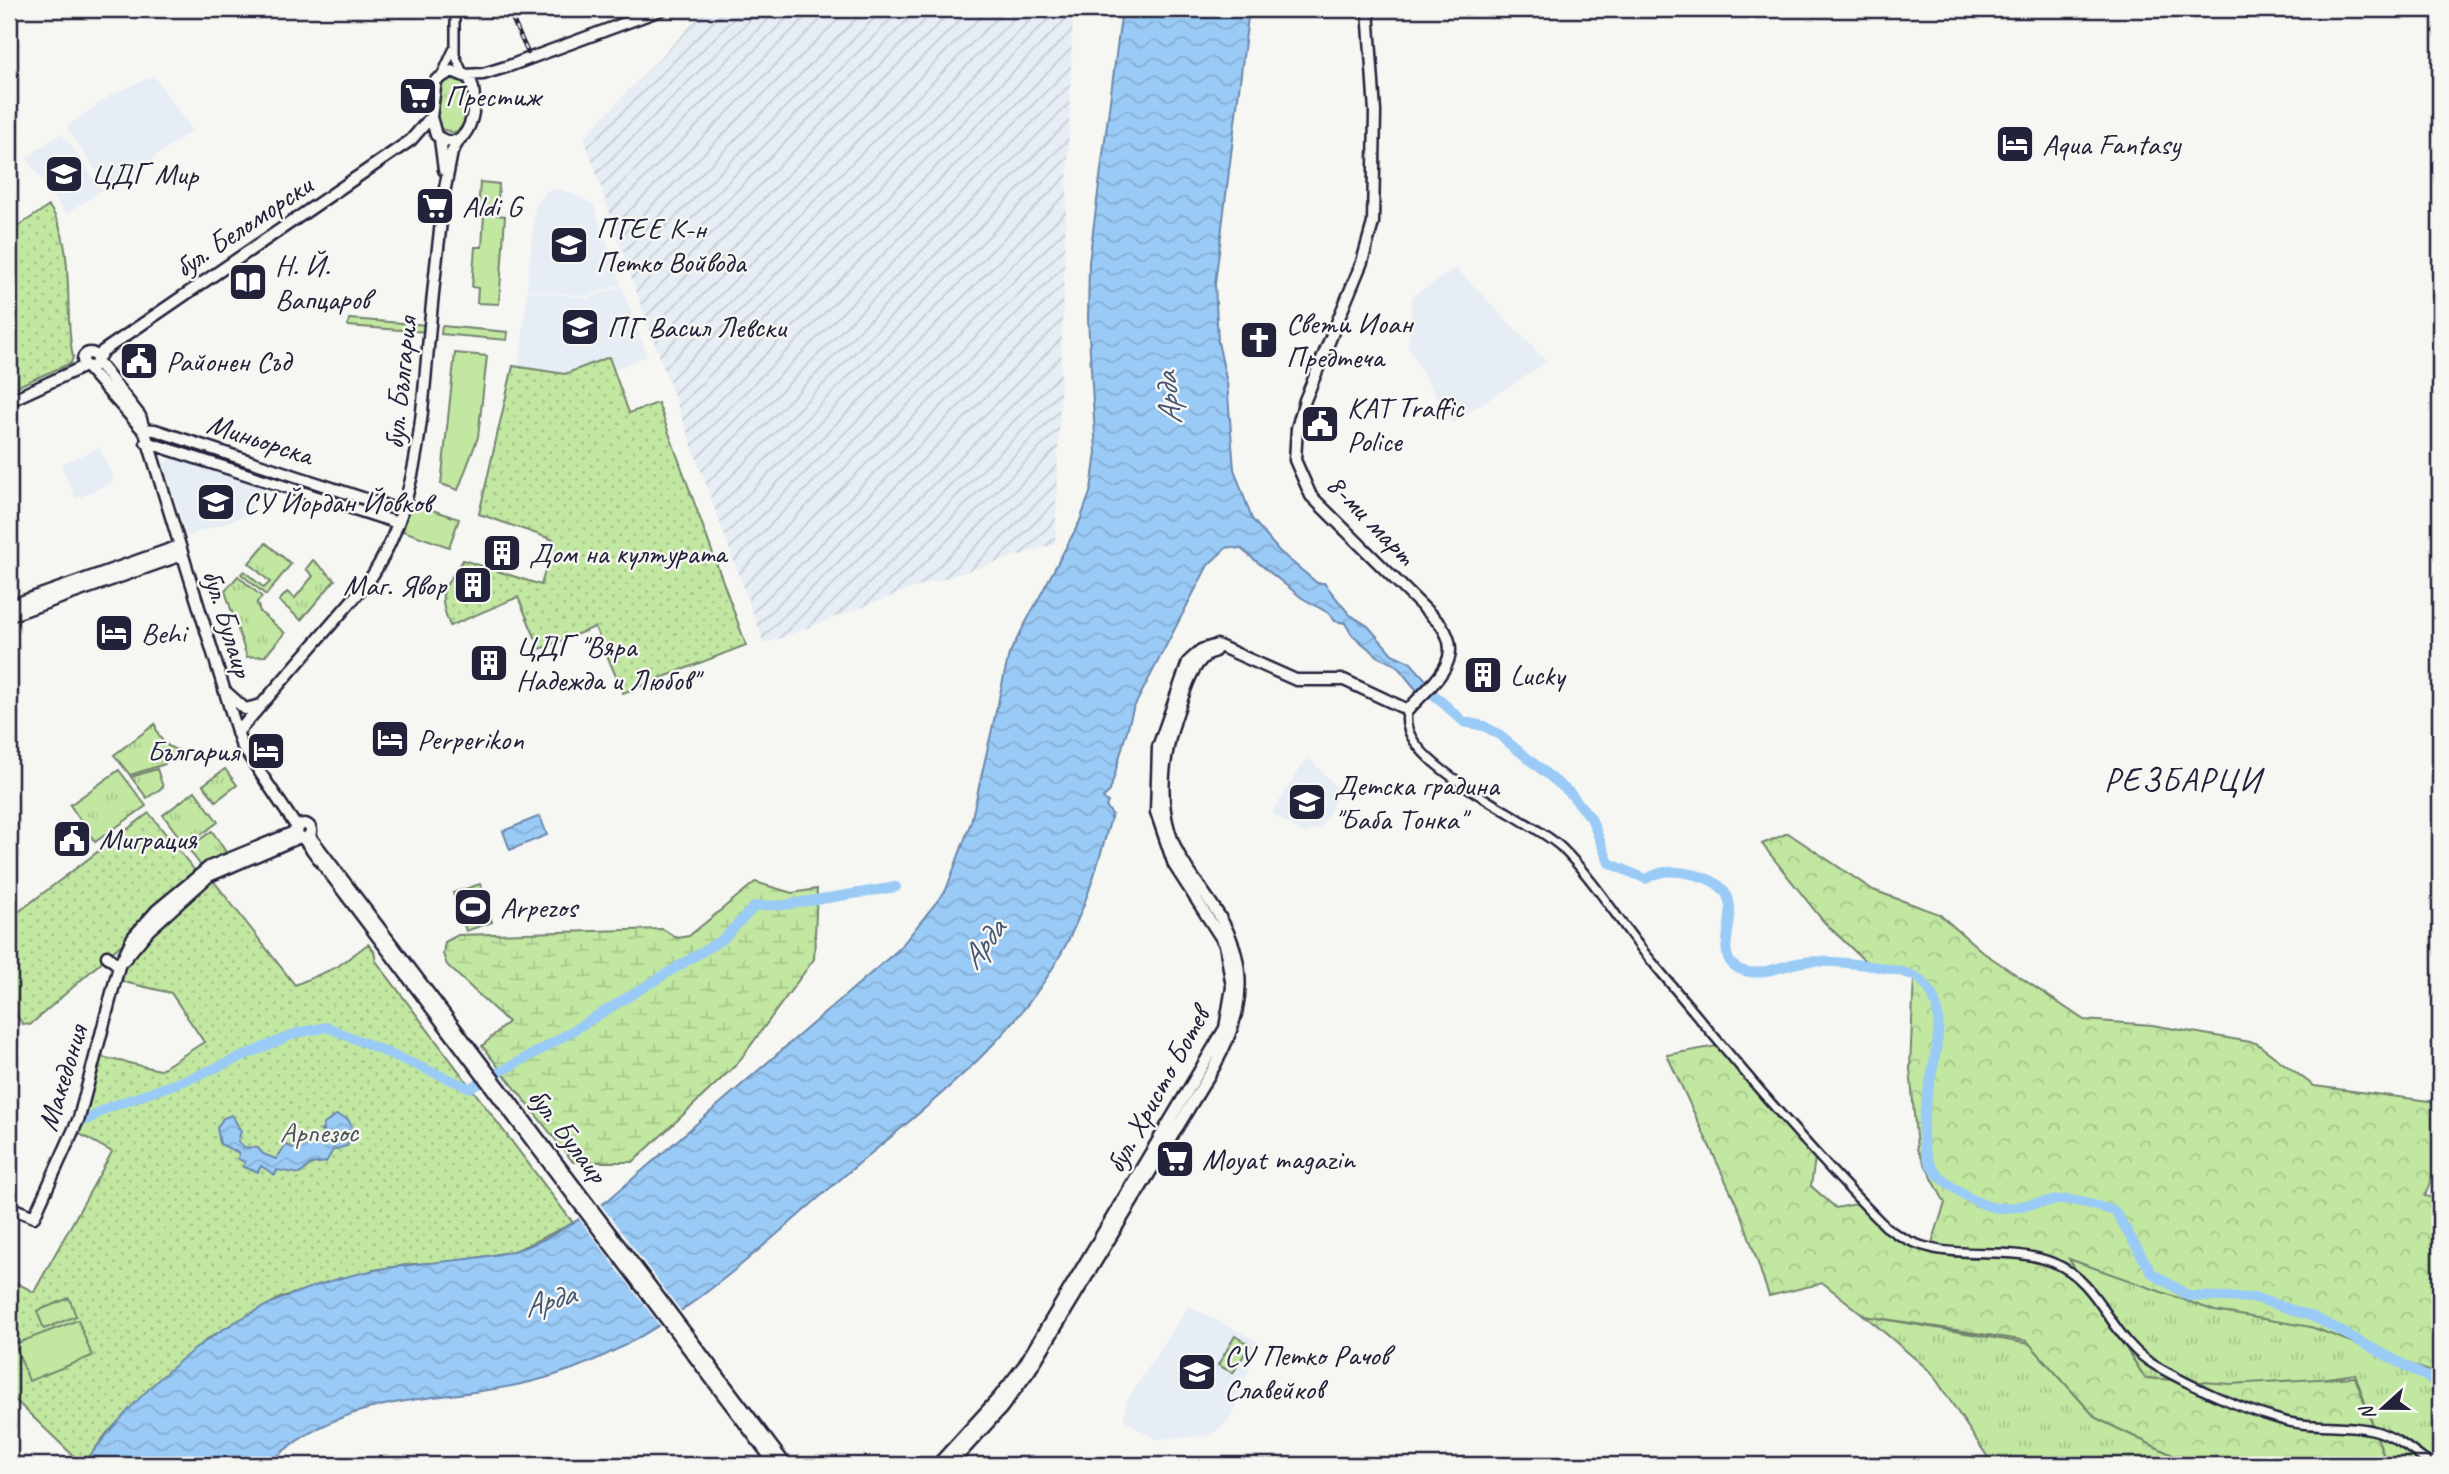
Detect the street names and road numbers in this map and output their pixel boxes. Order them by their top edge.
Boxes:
street label: бул. Беломорски [167,165,321,286]
street label: бул. България [374,312,426,451]
street label: Миньорска [202,404,320,475]
street label: 8-ми март [1318,465,1426,575]
street label: бул. Булаир [194,565,263,683]
street label: бул. Христо Ботев [1096,996,1221,1179]
street label: Македония [28,1018,97,1135]
street label: бул. Булаир [520,1079,617,1192]

